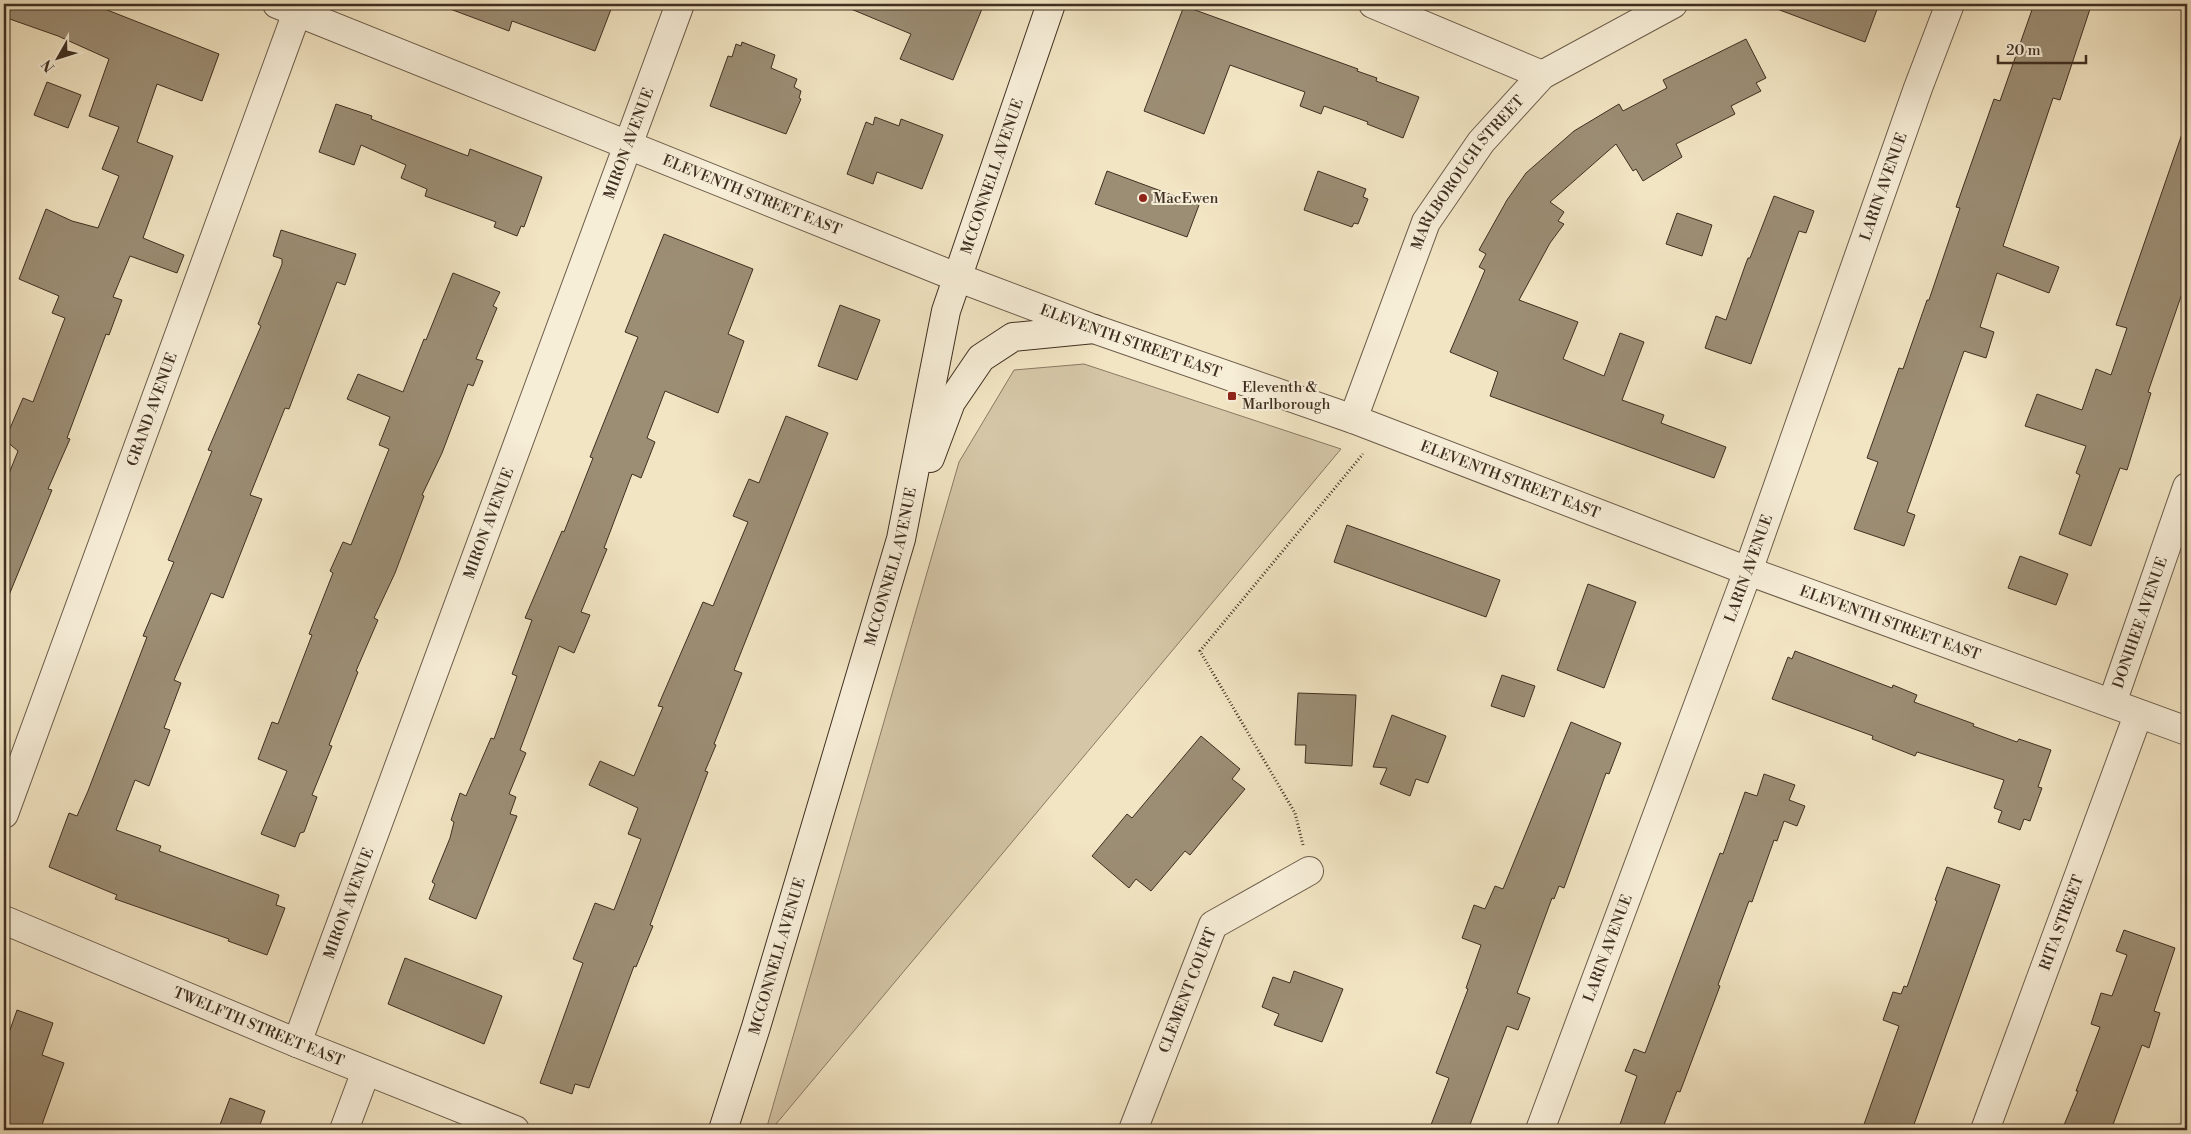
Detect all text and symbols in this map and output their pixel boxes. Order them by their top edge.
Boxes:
north arrow [32,32,82,82]
scale bar [1998,32,2086,64]
text: 20 m [2006,41,2041,60]
text: N [38,56,59,76]
street label: MIRON AVENUE [599,85,658,202]
street label: MARLBOROUGH STREET [1407,91,1528,252]
street label: MCCONNELL AVENUE [957,96,1027,257]
street label: LARIN AVENUE [1856,130,1911,243]
street label: ELEVENTH STREET EAST [660,150,845,239]
place label: MacEwen [1153,189,1219,208]
marker: MacEwen [1137,192,1149,204]
street label: ELEVENTH STREET EAST [1037,300,1224,382]
street label: GRAND AVENUE [122,350,181,469]
place label: Eleventh & Marlborough [1242,378,1331,414]
marker: Eleventh & Marlborough [1226,390,1238,402]
street label: ELEVENTH STREET EAST [1418,436,1603,523]
street label: MIRON AVENUE [459,465,518,582]
street label: MCCONNELL AVENUE [860,486,920,648]
street label: LARIN AVENUE [1720,512,1777,625]
street label: DONIHEE AVENUE [2108,554,2172,691]
street label: ELEVENTH STREET EAST [1797,581,1984,665]
street label: MIRON AVENUE [319,845,378,962]
street label: RITA STREET [2035,872,2088,973]
street label: MCCONNELL AVENUE [745,875,809,1037]
street label: LARIN AVENUE [1579,892,1636,1005]
street label: CLEMENT COURT [1154,924,1221,1056]
street label: TWELFTH STREET EAST [170,983,347,1071]

